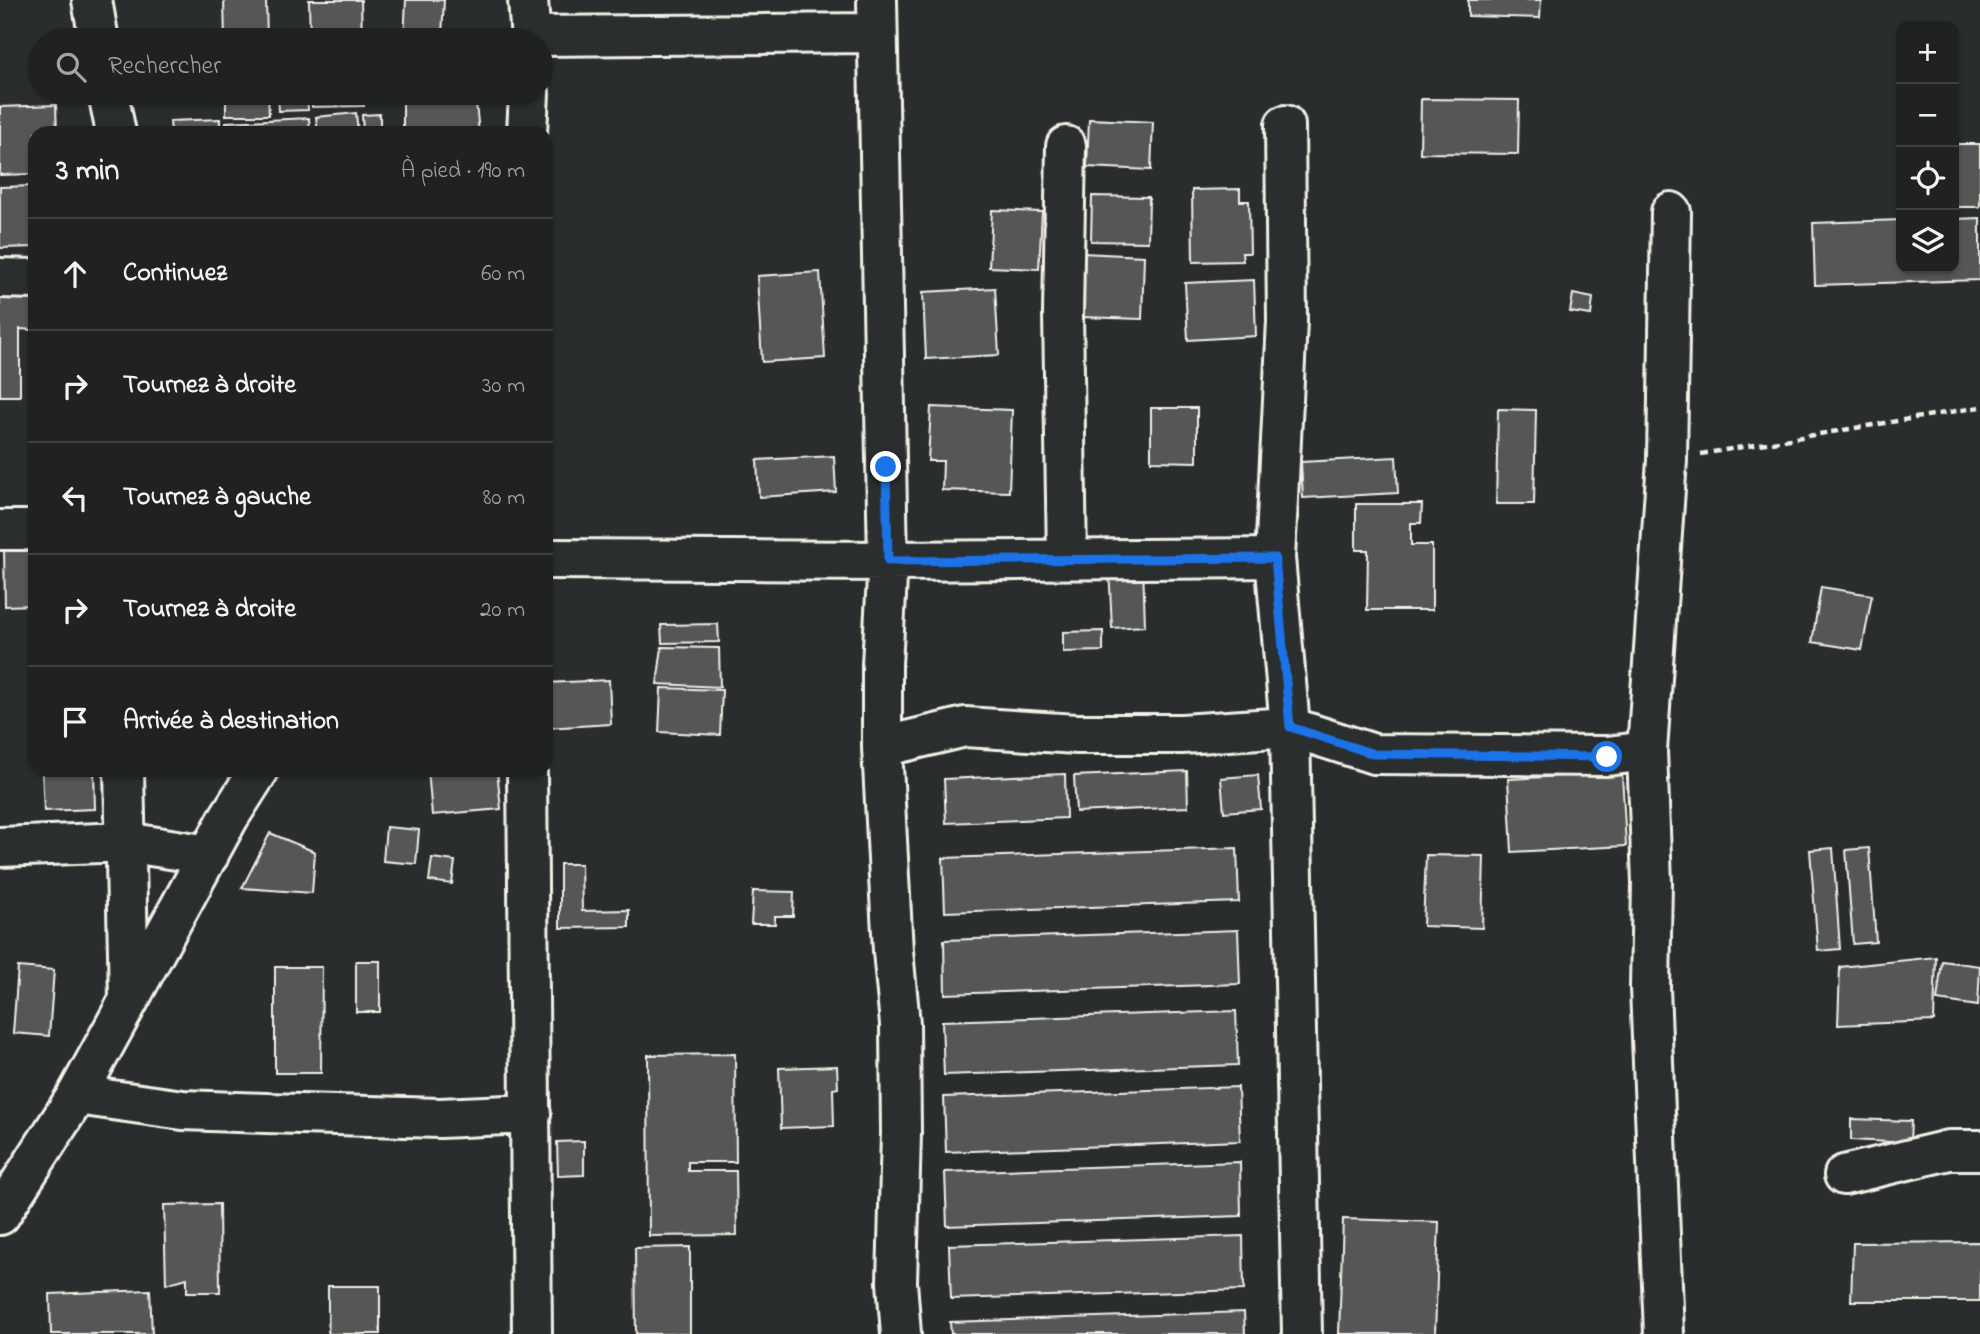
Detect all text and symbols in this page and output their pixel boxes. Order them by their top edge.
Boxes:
map controls [1896,21,1959,273]
button: + [1896,21,1959,84]
search box [28,28,553,105]
icon: search [52,48,90,86]
text: Rechercher [108,48,221,86]
button: − [1896,84,1959,147]
button: locate [1896,147,1959,210]
text: 3 min [56,150,119,194]
text: À pied · 190 m [401,155,525,188]
button: layers [1896,210,1959,273]
icon: ahead [56,255,94,293]
text: Continuez [123,255,227,293]
text: 60 m [481,258,525,291]
icon: right [56,367,94,405]
text: Tournez à droite [123,367,296,405]
text: 30 m [482,370,525,403]
route end [870,451,901,482]
icon: left [56,479,94,517]
text: Tournez à gauche [123,479,311,517]
text: 80 m [483,482,525,515]
icon: right [56,591,94,629]
text: Tournez à droite [123,591,296,629]
text: 20 m [480,594,525,627]
icon: arrive [56,703,94,741]
text: Arrivée à destination [123,703,339,741]
route start [1591,741,1622,772]

